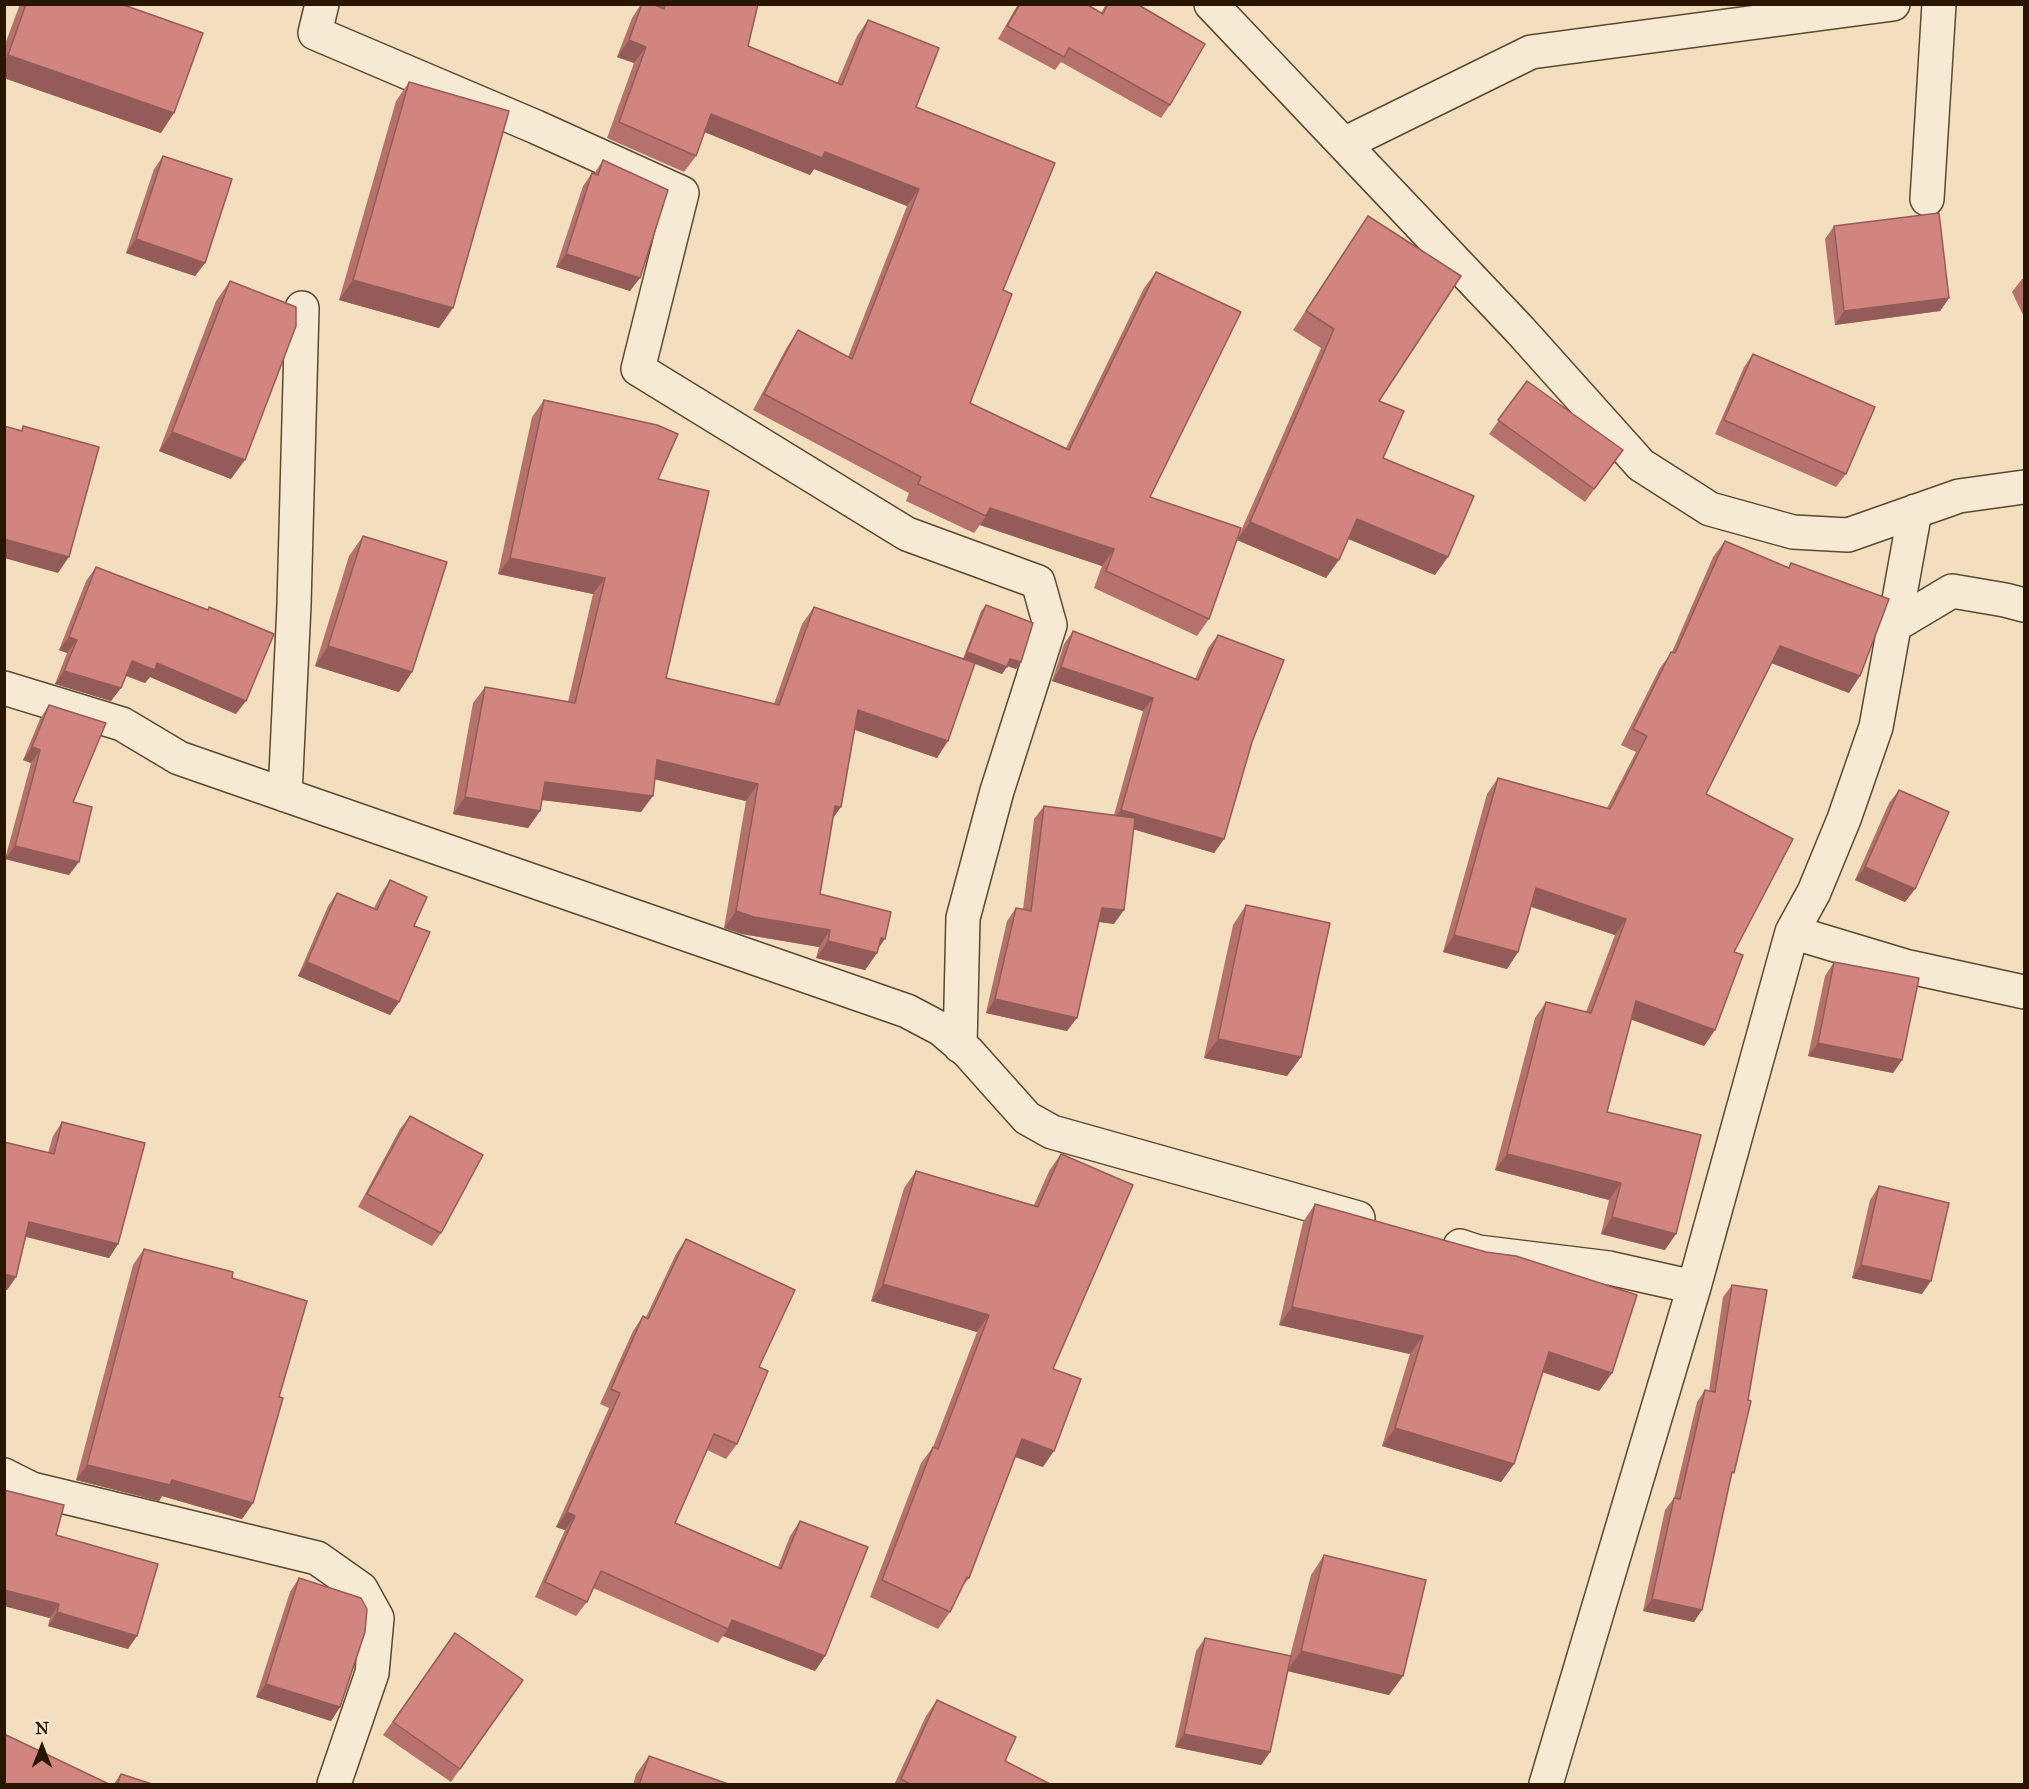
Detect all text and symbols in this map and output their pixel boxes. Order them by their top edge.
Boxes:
north arrow [12,1717,72,1777]
text: N [35,1719,49,1738]

